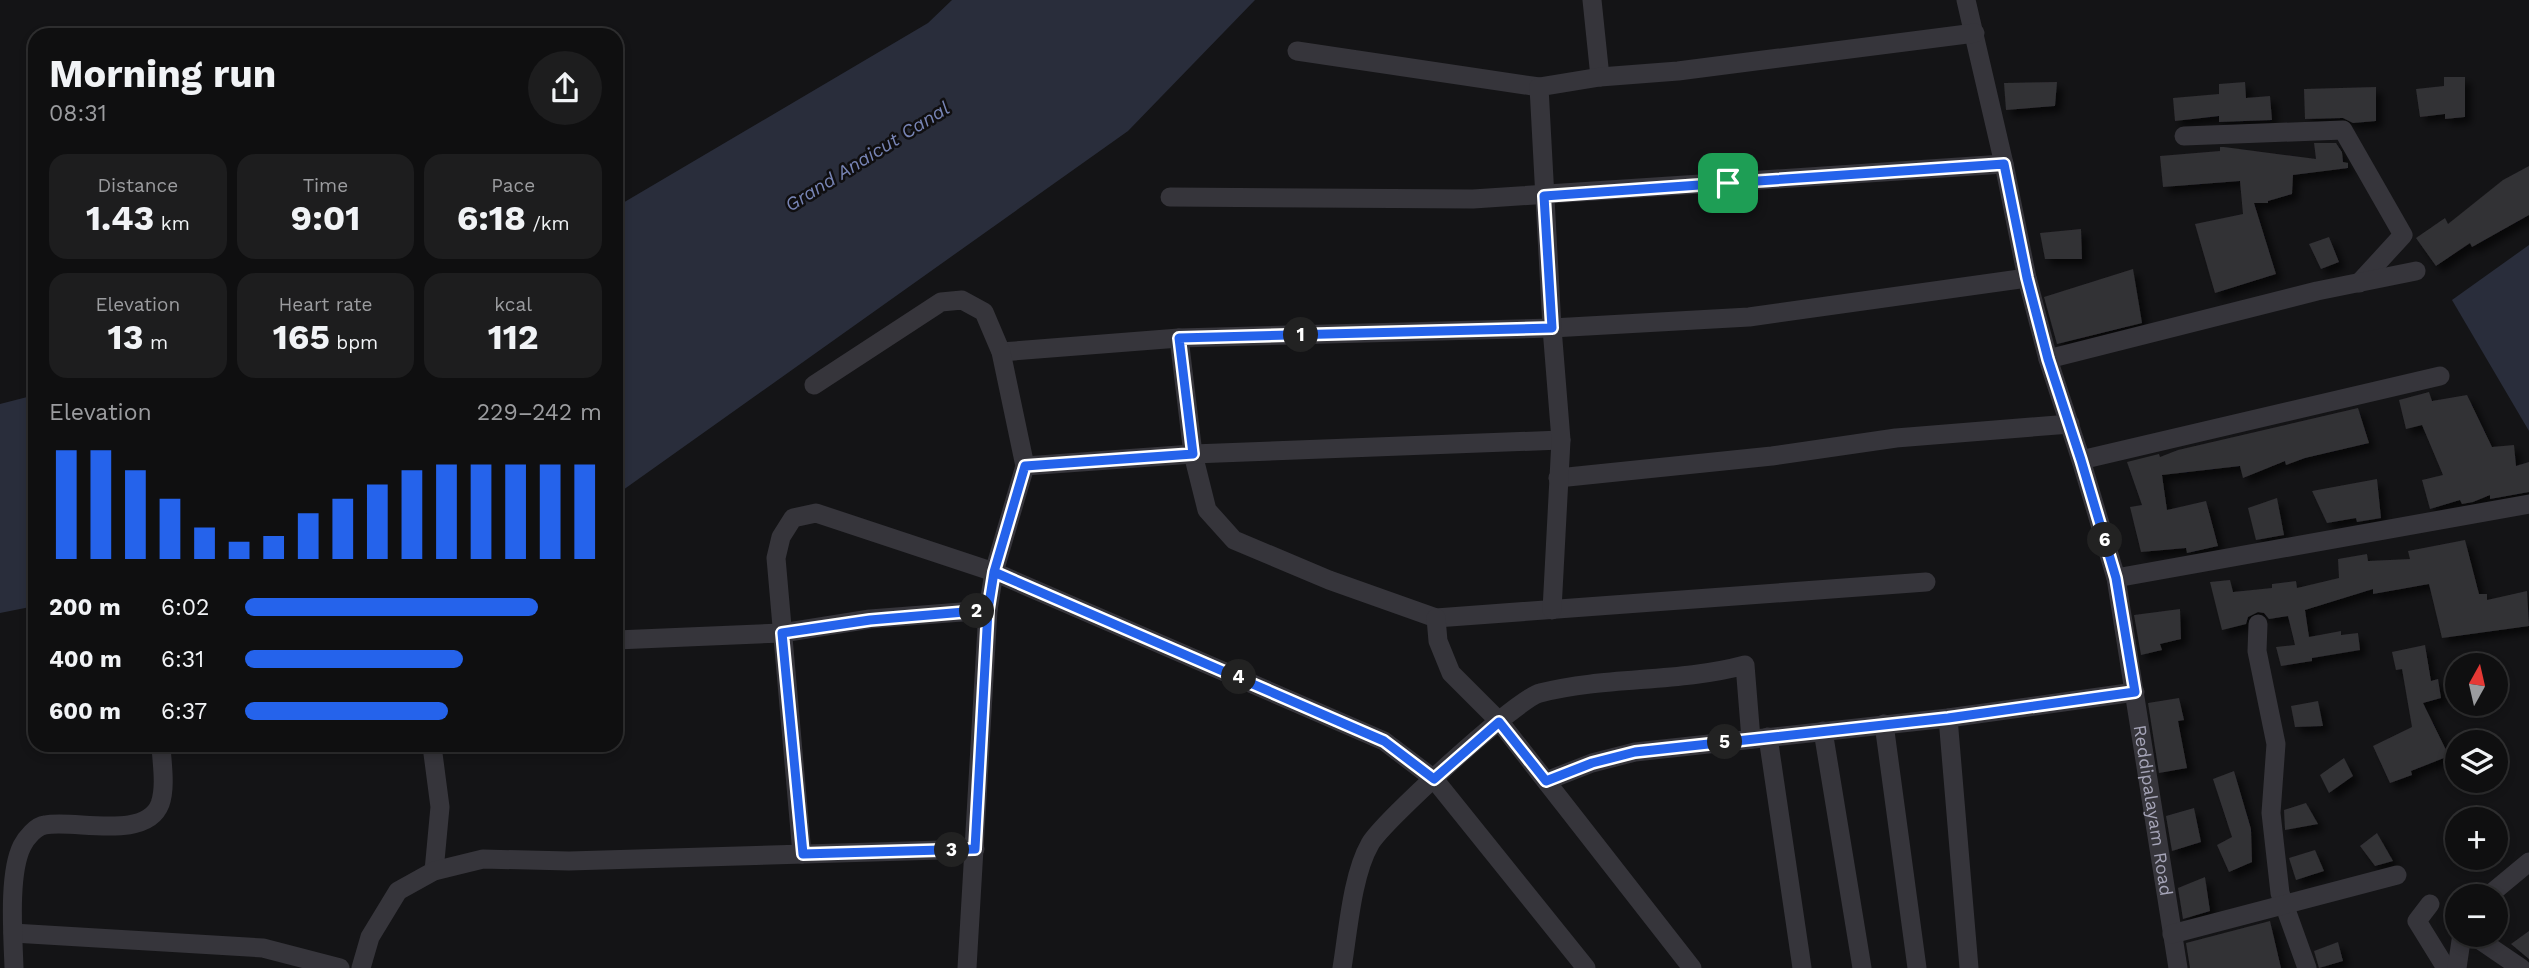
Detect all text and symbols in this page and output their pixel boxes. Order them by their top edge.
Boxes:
button: share [528,51,602,125]
text: Morning run [49,52,276,96]
water label: Grand Anaicut Canal [781,96,954,216]
text: 08:31 [49,100,107,127]
pin [1698,153,1758,213]
icon: arrive [1709,164,1747,202]
text: Distance [97,174,178,197]
text: Time [303,174,348,197]
text: Pace [491,174,535,197]
text: 1.43 [86,197,154,239]
text: 9:01 [291,197,360,239]
text: 6:18 [457,197,526,239]
text: km [154,212,190,235]
text: /km [526,212,570,235]
text: Elevation [95,293,180,316]
text: Heart rate [279,293,372,316]
text: kcal [494,293,532,316]
text: 13 [108,316,143,358]
text: 165 [273,316,330,358]
text: 112 [488,316,539,358]
pin: 1 [1284,318,1318,352]
text: 1 [1296,323,1305,346]
text: m [143,331,168,354]
text: bpm [330,331,378,354]
text: Elevation [49,399,152,426]
text: 229–242 m [477,399,602,426]
pin: 6 [2088,522,2122,558]
text: 6 [2099,528,2110,551]
text: 200 m [49,594,121,621]
text: 6:02 [161,594,210,621]
pin: 2 [960,594,995,628]
text: 2 [971,599,982,622]
text: 400 m [49,646,122,673]
text: 6:31 [161,646,204,673]
north arrow [2445,653,2508,716]
map controls [2445,653,2508,947]
pin: 4 [1222,660,1256,694]
text: 4 [1232,665,1245,688]
text: 600 m [49,698,121,725]
text: 6:37 [161,698,207,725]
street label: Reddipalayam Road [2130,723,2177,897]
pin: 5 [1708,724,1742,760]
text: 5 [1719,730,1730,753]
button: layers [2445,730,2508,793]
button: + [2445,807,2508,870]
pin: 3 [934,832,970,868]
text: 3 [946,838,957,861]
button: − [2445,884,2508,947]

